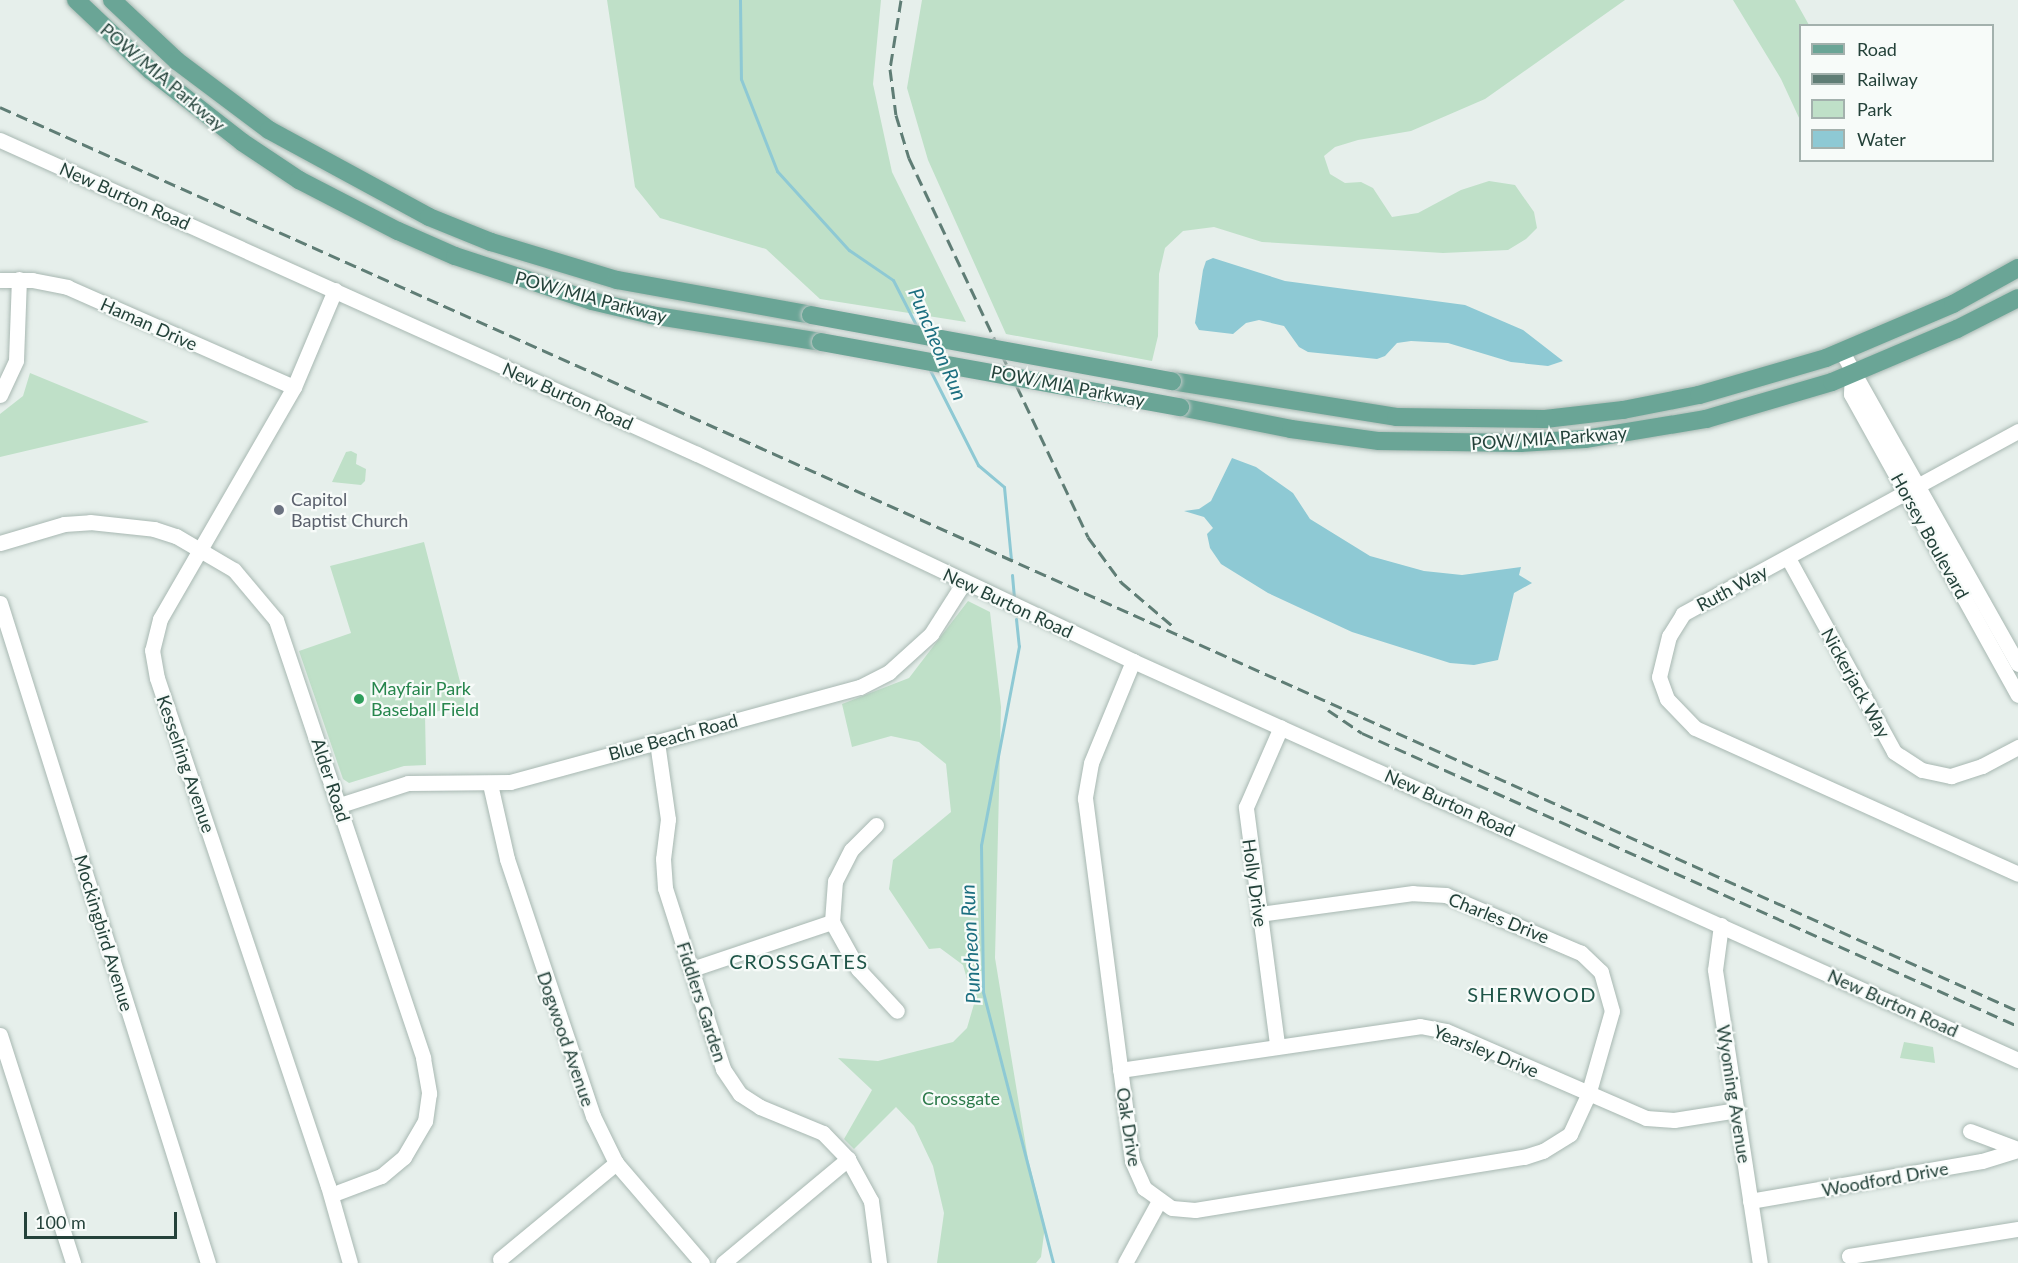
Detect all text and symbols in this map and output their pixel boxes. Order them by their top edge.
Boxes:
street label: POW/MIA Parkway [96,18,230,136]
legend [1799,24,1994,162]
text: Road [1857,38,1897,60]
text: Railway [1857,68,1918,90]
text: Park [1857,98,1892,120]
text: Water [1857,128,1906,150]
street label: New Burton Road [56,157,194,235]
street label: POW/MIA Parkway [513,266,669,328]
water label: Puncheon Run [904,284,972,404]
street label: Haman Drive [97,293,201,355]
street label: New Burton Road [499,357,637,435]
street label: POW/MIA Parkway [989,360,1147,412]
street label: POW/MIA Parkway [1470,422,1628,454]
street label: Horsey Boulevard [1886,469,1974,603]
place label: Capitol Baptist Church [291,489,408,532]
marker: Capitol Baptist Church [272,503,286,517]
street label: Ruth Way [1693,560,1771,616]
street label: New Burton Road [940,563,1076,643]
street label: Nickerjack Way [1817,624,1895,742]
place label: Mayfair Park Baseball Field [371,678,479,720]
street label: Kesselring Avenue [152,692,220,836]
marker: Mayfair Park Baseball Field [352,692,366,706]
street label: Blue Beach Road [606,709,740,765]
street label: Alder Road [307,735,355,825]
street label: New Burton Road [1381,764,1519,842]
street label: Holly Drive [1238,837,1272,929]
street label: Mockingbird Avenue [70,852,138,1014]
water label: Puncheon Run [955,884,985,1004]
street label: Charles Drive [1446,888,1552,948]
street label: Fiddlers Garden [672,939,732,1065]
district label: CROSSGATES [729,949,869,973]
street label: New Burton Road [1824,964,1962,1042]
street label: Dogwood Avenue [533,968,599,1110]
district label: SHERWOOD [1467,982,1597,1006]
street label: Yearsley Drive [1430,1020,1542,1082]
street label: Wyoming Avenue [1712,1023,1756,1165]
street label: Oak Drive [1112,1086,1146,1168]
park label: Crossgate [922,1087,1000,1109]
street label: Woodford Drive [1820,1157,1950,1201]
scale bar [27,1200,180,1238]
text: 100 m [35,1211,86,1233]

